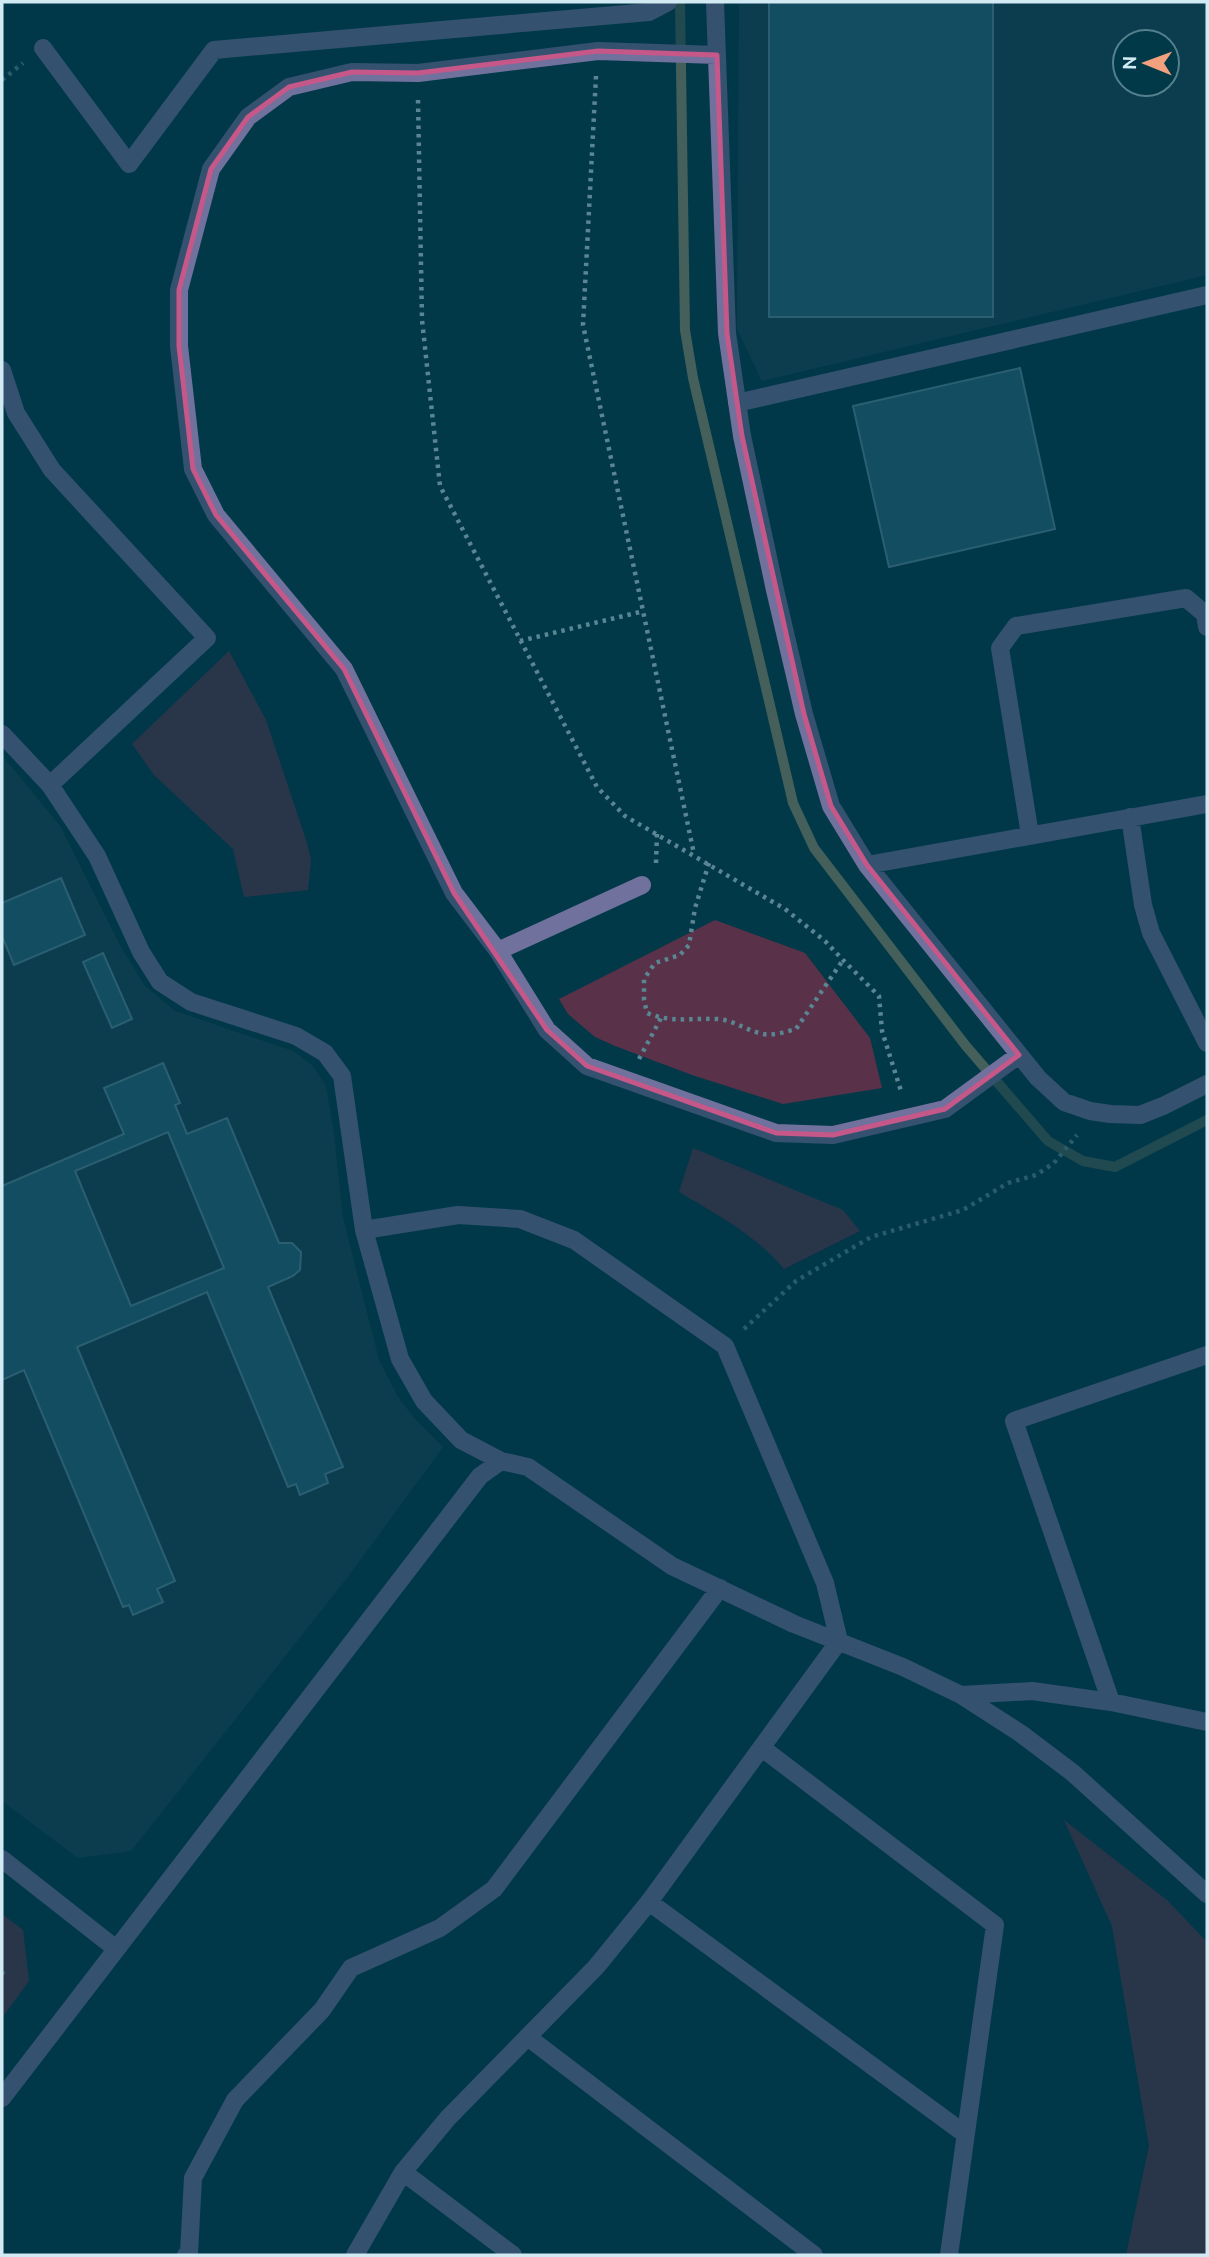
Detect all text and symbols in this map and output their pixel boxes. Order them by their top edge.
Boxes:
north arrow [1111,28,1181,98]
text: N [1118,55,1140,70]

